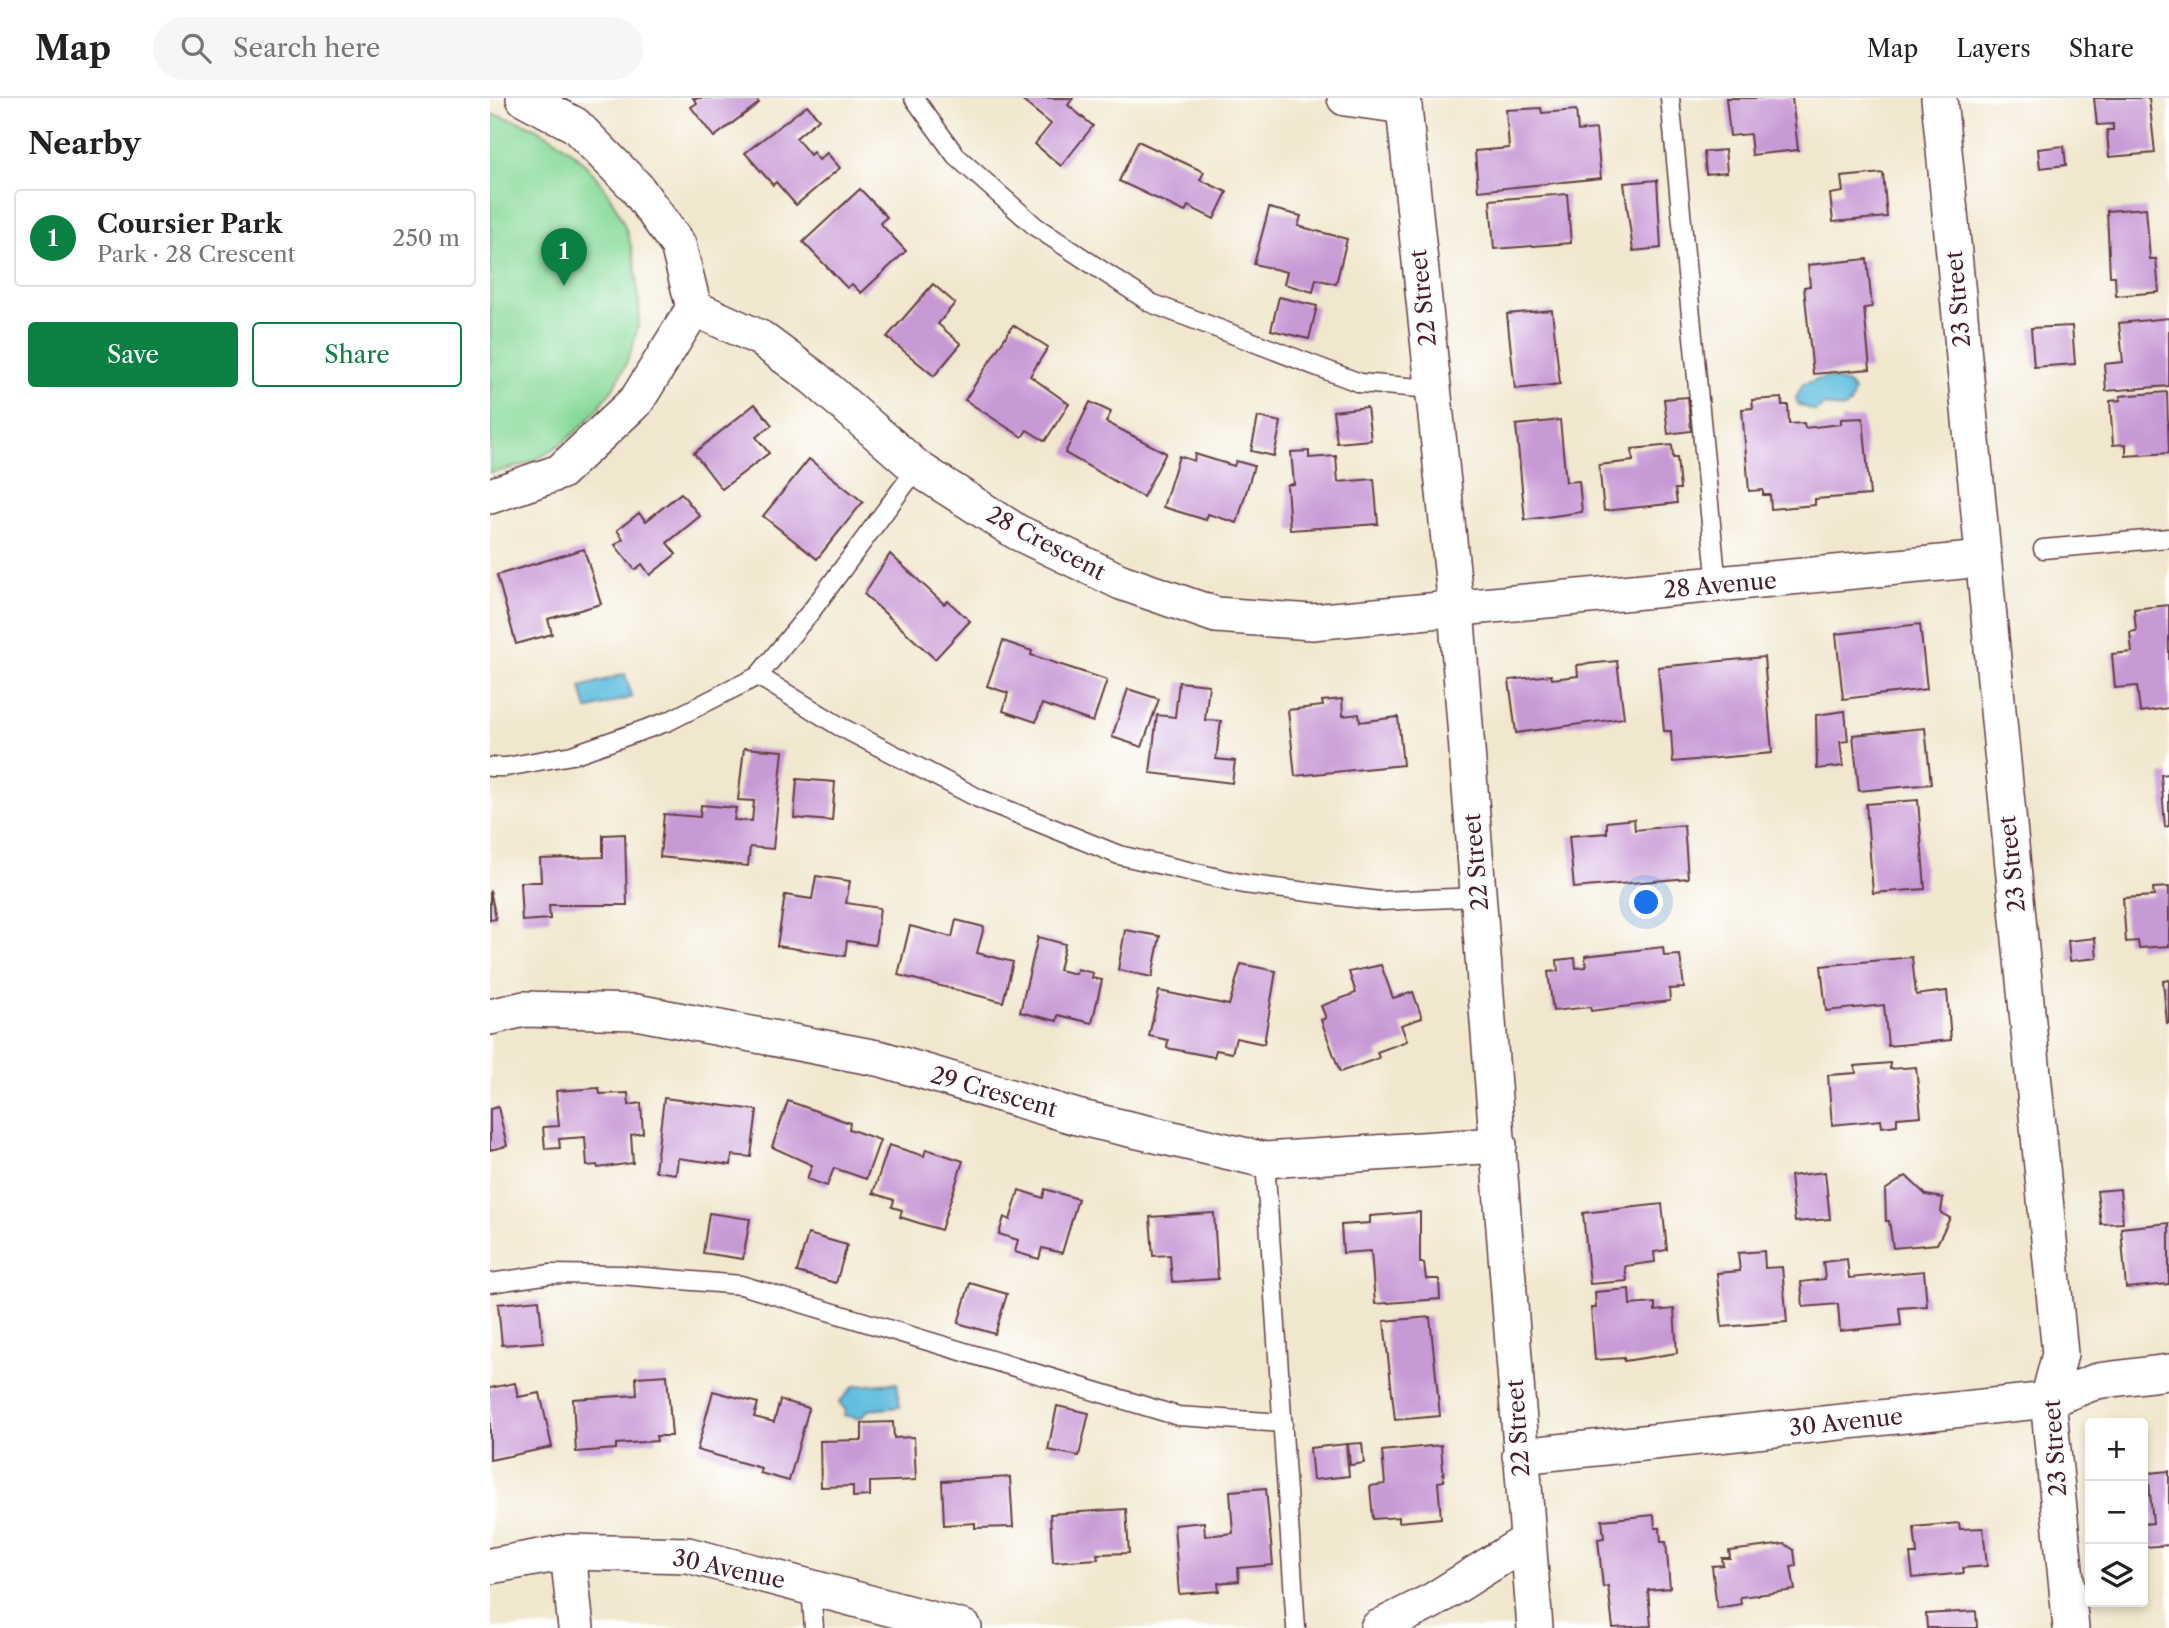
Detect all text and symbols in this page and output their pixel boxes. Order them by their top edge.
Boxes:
search box [153,17,643,80]
text: Map [35,28,111,69]
icon: search [177,29,215,67]
text: Search here [233,32,380,64]
text: Map [1867,34,1918,63]
text: Layers [1956,34,2031,63]
text: Share [2069,34,2134,63]
text: Nearby [28,125,141,162]
text: Coursier Park [97,208,282,240]
text: 1 [48,224,58,252]
text: 250 m [392,224,460,252]
pin: 1 [541,228,587,286]
text: Park · 28 Crescent [97,240,296,268]
street label: 22 Street [1404,248,1442,348]
street label: 23 Street [1940,249,1976,349]
button: Save [28,322,238,387]
button: Share [252,322,462,387]
street label: 28 Crescent [982,500,1110,586]
street label: 28 Avenue [1662,566,1778,604]
street label: 22 Street [1458,812,1494,912]
street label: 23 Street [1993,814,2031,914]
your location [1629,885,1663,919]
street label: 29 Crescent [927,1061,1061,1123]
street label: 22 Street [1501,1378,1535,1478]
street label: 23 Street [2038,1399,2072,1497]
street label: 30 Avenue [1788,1402,1904,1442]
map controls [2085,1418,2148,1607]
button: + [2085,1418,2148,1481]
button: − [2085,1481,2148,1544]
street label: 30 Avenue [670,1543,788,1595]
button: layers [2085,1544,2148,1607]

